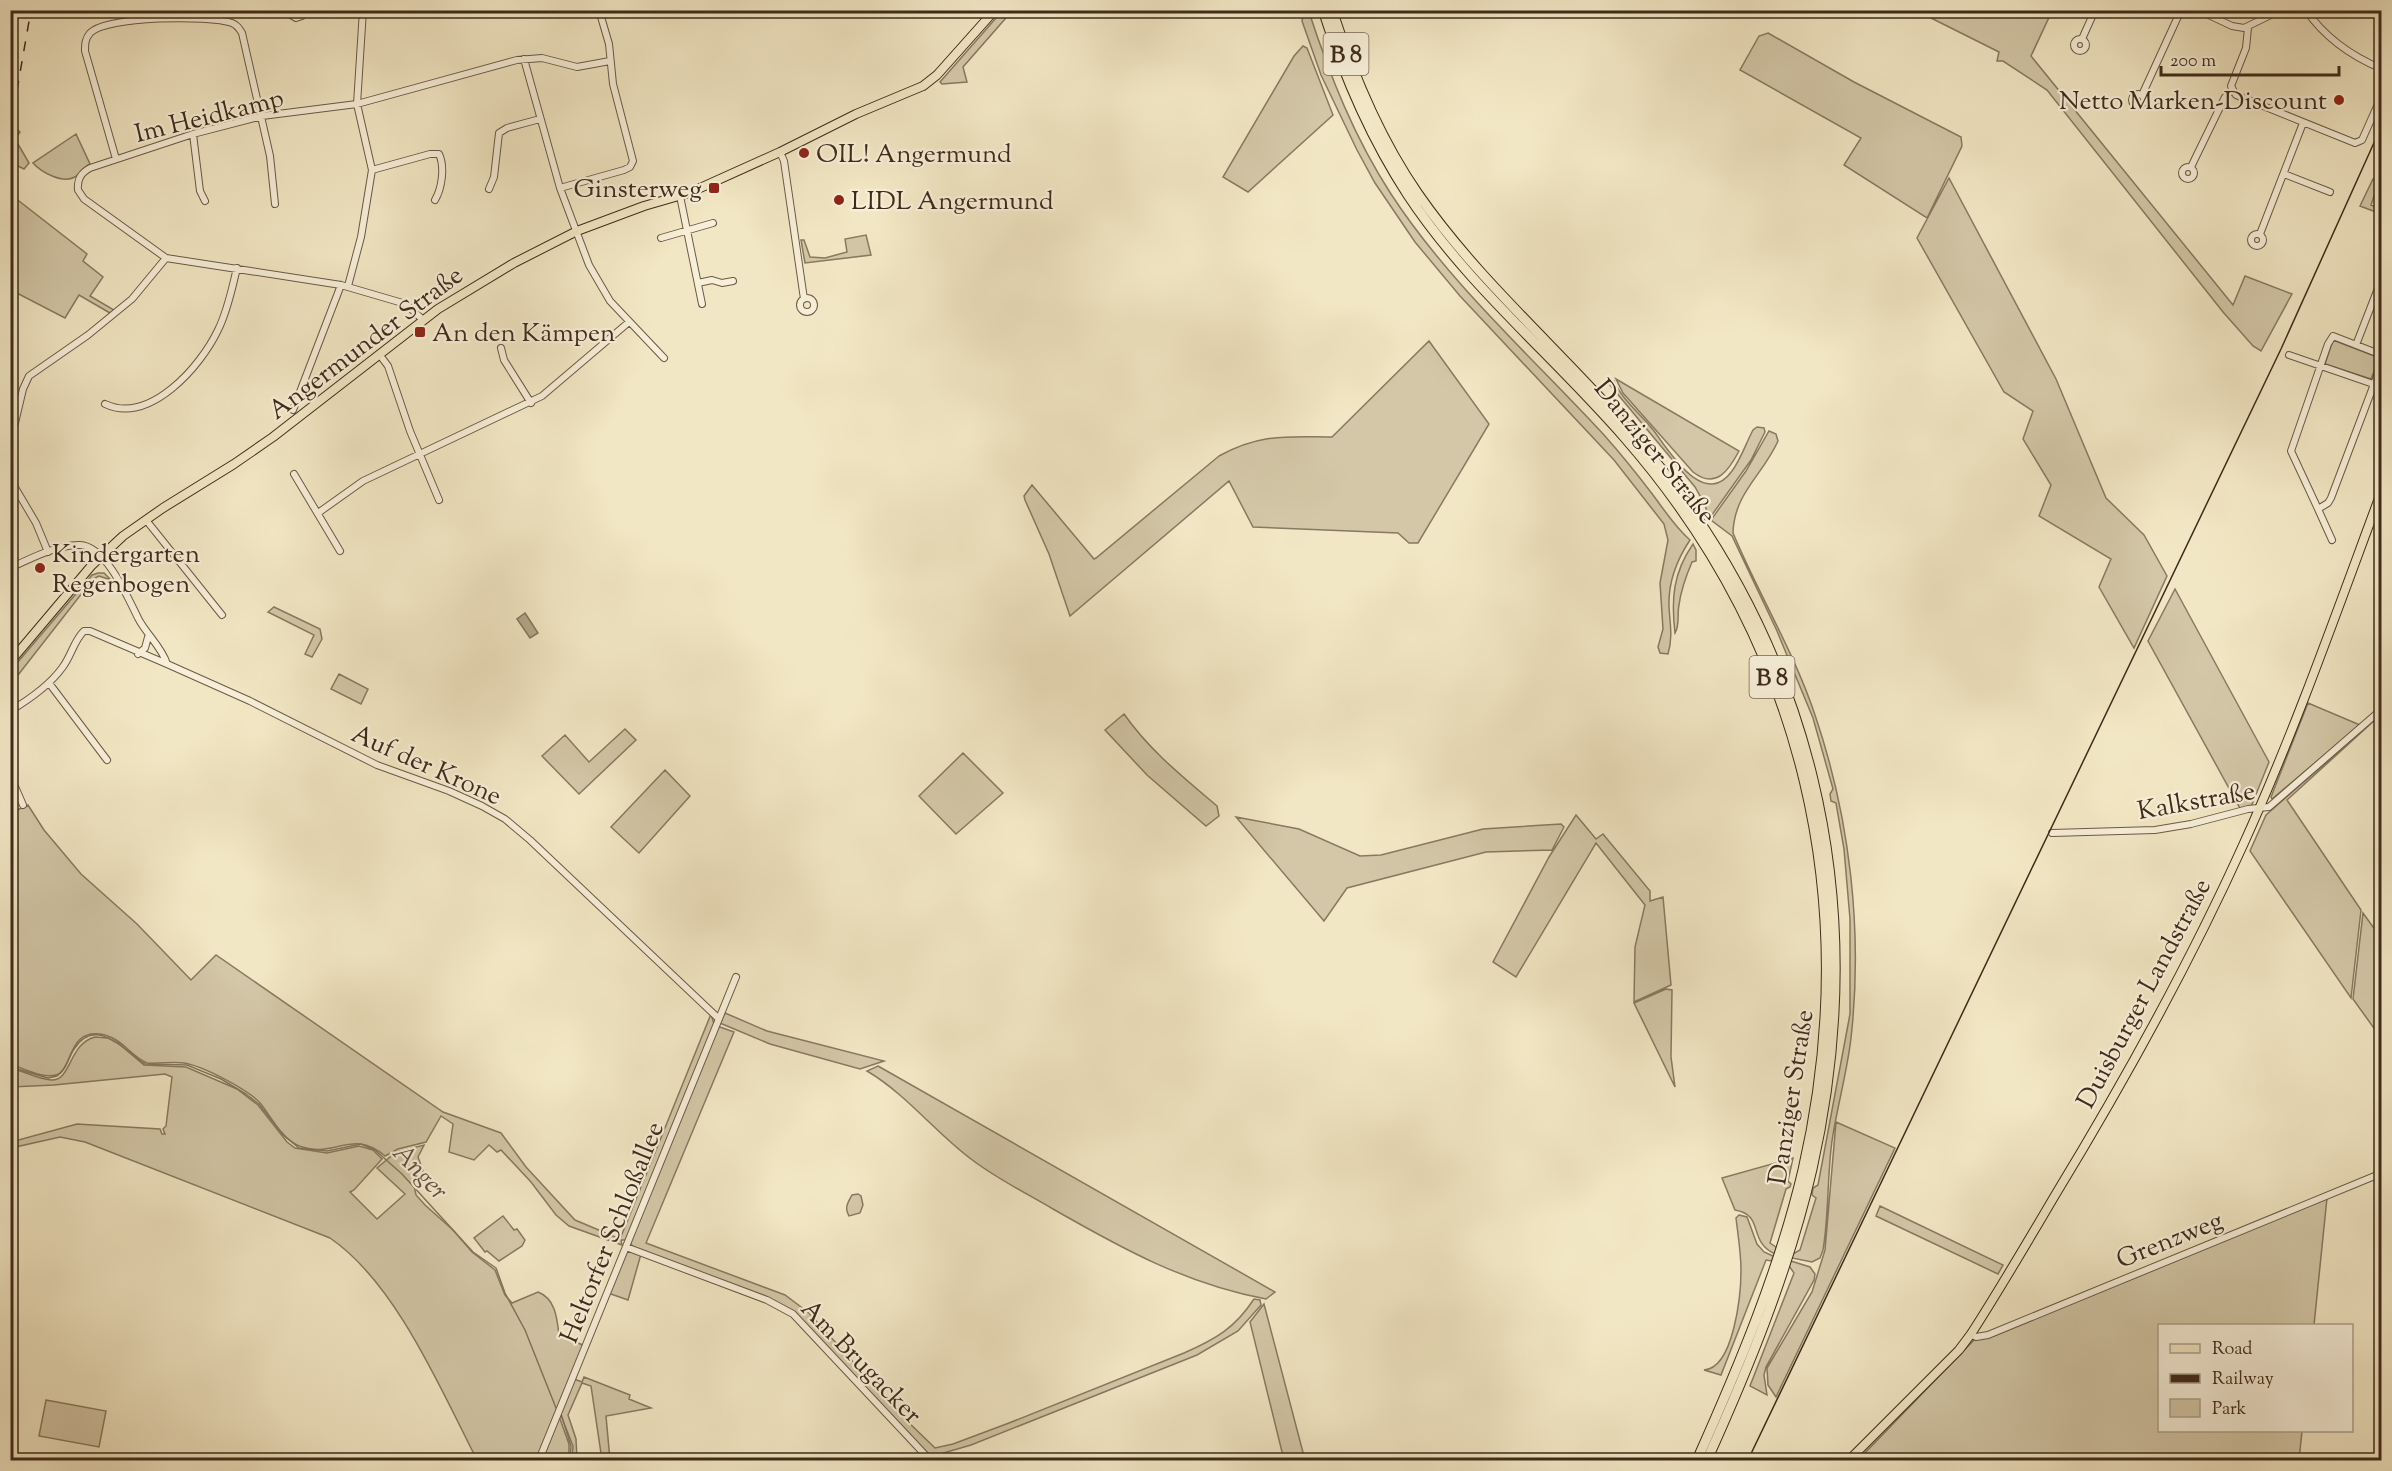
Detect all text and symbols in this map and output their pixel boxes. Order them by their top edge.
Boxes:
road number: B 8 [1324,33,1368,75]
scale bar [2161,39,2340,77]
text: 200 m [2170,49,2216,75]
street label: Im Heidkamp [131,81,288,154]
place label: Netto Marken-Discount [2059,84,2327,121]
marker: Netto Marken-Discount [2332,93,2346,107]
place label: OIL! Angermund [816,137,1012,174]
marker: OIL! Angermund [797,146,811,160]
place label: Ginsterweg [574,172,702,209]
marker: Ginsterweg [707,181,721,195]
place label: LIDL Angermund [851,184,1054,221]
marker: LIDL Angermund [832,193,846,207]
street label: Angermunder Straße [261,258,472,430]
place label: An den Kämpen [432,316,615,353]
marker: An den Kämpen [413,325,427,339]
street label: Danziger Straße [1584,372,1724,533]
place label: Kindergarten Regenbogen [52,537,200,604]
marker: Kindergarten Regenbogen [33,561,47,575]
road number: B 8 [1750,656,1794,698]
street label: Auf der Krone [345,717,507,816]
street label: Kalkstraße [2135,774,2258,831]
street label: Duisburger Landstraße [2069,872,2222,1116]
street label: Danziger Straße [1760,1007,1825,1188]
street label: Heltorfer Schloßallee [552,1117,675,1349]
water label: Anger [382,1135,456,1210]
street label: Grenzweg [2111,1203,2229,1279]
street label: Am Brugacker [791,1292,930,1434]
legend [2158,1324,2353,1432]
text: Road [2212,1337,2252,1363]
text: Railway [2212,1367,2274,1393]
text: Park [2212,1397,2247,1423]

